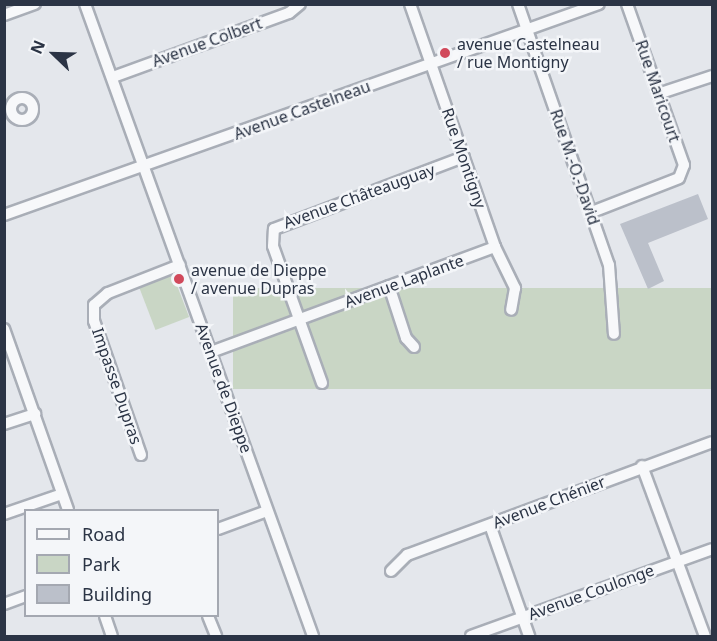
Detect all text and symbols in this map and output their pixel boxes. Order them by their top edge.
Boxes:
street label: Avenue Colbert [149,13,265,71]
north arrow [24,24,84,84]
place label: avenue Castelneau / rue Montigny [457,34,600,72]
text: N [25,37,50,57]
street label: Rue Maricourt [632,37,684,145]
marker: avenue Castelneau / rue Montigny [438,46,452,60]
street label: Avenue Castelneau [231,76,373,144]
street label: Rue Montigny [438,105,490,211]
street label: Rue M.-O.-David [546,107,604,227]
street label: Avenue Châteauguay [281,160,437,232]
street label: Avenue Laplante [342,251,466,311]
place label: avenue de Dieppe / avenue Dupras [191,260,327,298]
marker: avenue de Dieppe / avenue Dupras [172,272,186,286]
street label: Avenue de Dieppe [192,320,256,456]
street label: Impasse Dupras [88,325,146,447]
street label: Avenue Chénier [490,472,608,532]
legend [24,509,219,617]
text: Road [82,522,125,546]
text: Park [82,552,120,576]
street label: Avenue Coulonge [525,560,657,624]
text: Building [82,582,152,606]

